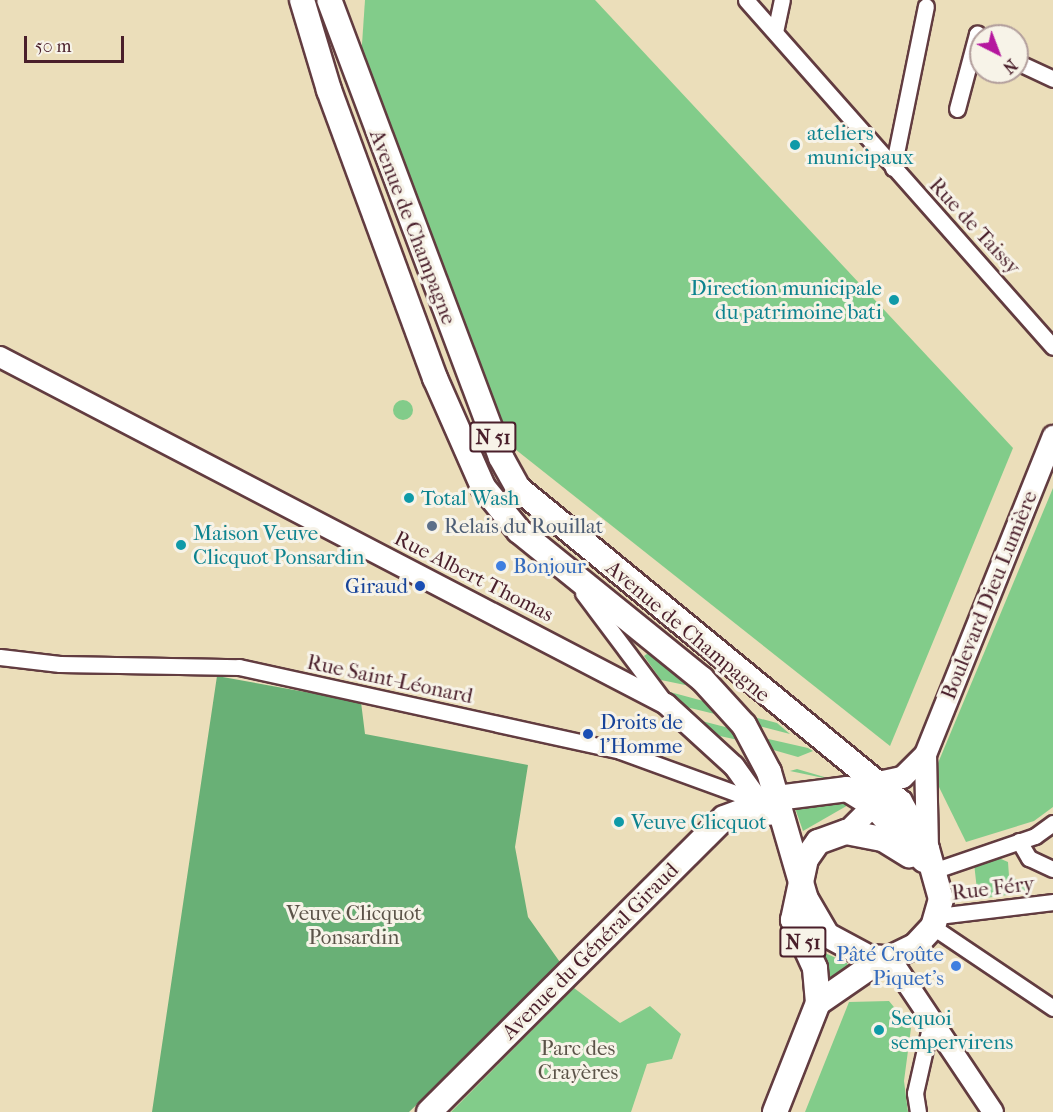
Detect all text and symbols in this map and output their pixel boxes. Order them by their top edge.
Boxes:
scale bar [27,24,128,62]
north arrow [969,24,1029,84]
text: 50 m [35,36,71,57]
text: N [999,55,1021,77]
place label: ateliers municipaux [807,120,914,170]
street label: Avenue de Champagne [364,126,462,328]
marker: ateliers municipaux [788,138,802,152]
street label: Rue de Taissy [924,173,1026,279]
place label: Direction municipale du patrimoine bati [691,275,882,325]
marker: Direction municipale du patrimoine bati [887,293,901,307]
road number: N 51 [469,420,517,454]
place label: Total Wash [421,485,520,511]
street label: Boulevard Dieu Lumière [936,487,1042,703]
marker: Total Wash [402,491,416,505]
place label: Relais du Rouillat [444,513,603,539]
marker: Relais du Rouillat [425,519,439,533]
place label: Maison Veuve Clicquot Ponsardin [193,520,364,570]
street label: Rue Albert Thomas [390,525,558,627]
marker: Maison Veuve Clicquot Ponsardin [174,538,188,552]
place label: Bonjour [513,553,586,579]
street label: Avenue de Champagne [601,555,775,707]
marker: Bonjour [494,559,508,573]
place label: Giraud [345,573,408,599]
marker: Giraud [413,579,427,593]
street label: Rue Saint-Léonard [305,649,475,709]
place label: Droits de l'Homme [600,709,683,759]
marker: Droits de l'Homme [581,727,595,741]
place label: Veuve Clicquot [631,809,767,835]
marker: Veuve Clicquot [612,815,626,829]
street label: Avenue du Général Giraud [496,857,684,1045]
street label: Rue Féry [950,870,1036,906]
park label: Veuve Clicquot Ponsardin [286,900,422,950]
road number: N 51 [779,925,827,959]
place label: Pâté Croûte Piquet's [836,941,944,991]
marker: Pâté Croûte Piquet's [949,959,963,973]
place label: Sequoi sempervirens [891,1005,1013,1055]
marker: Sequoi sempervirens [872,1023,886,1037]
park label: Parc des Crayères [538,1035,618,1085]

